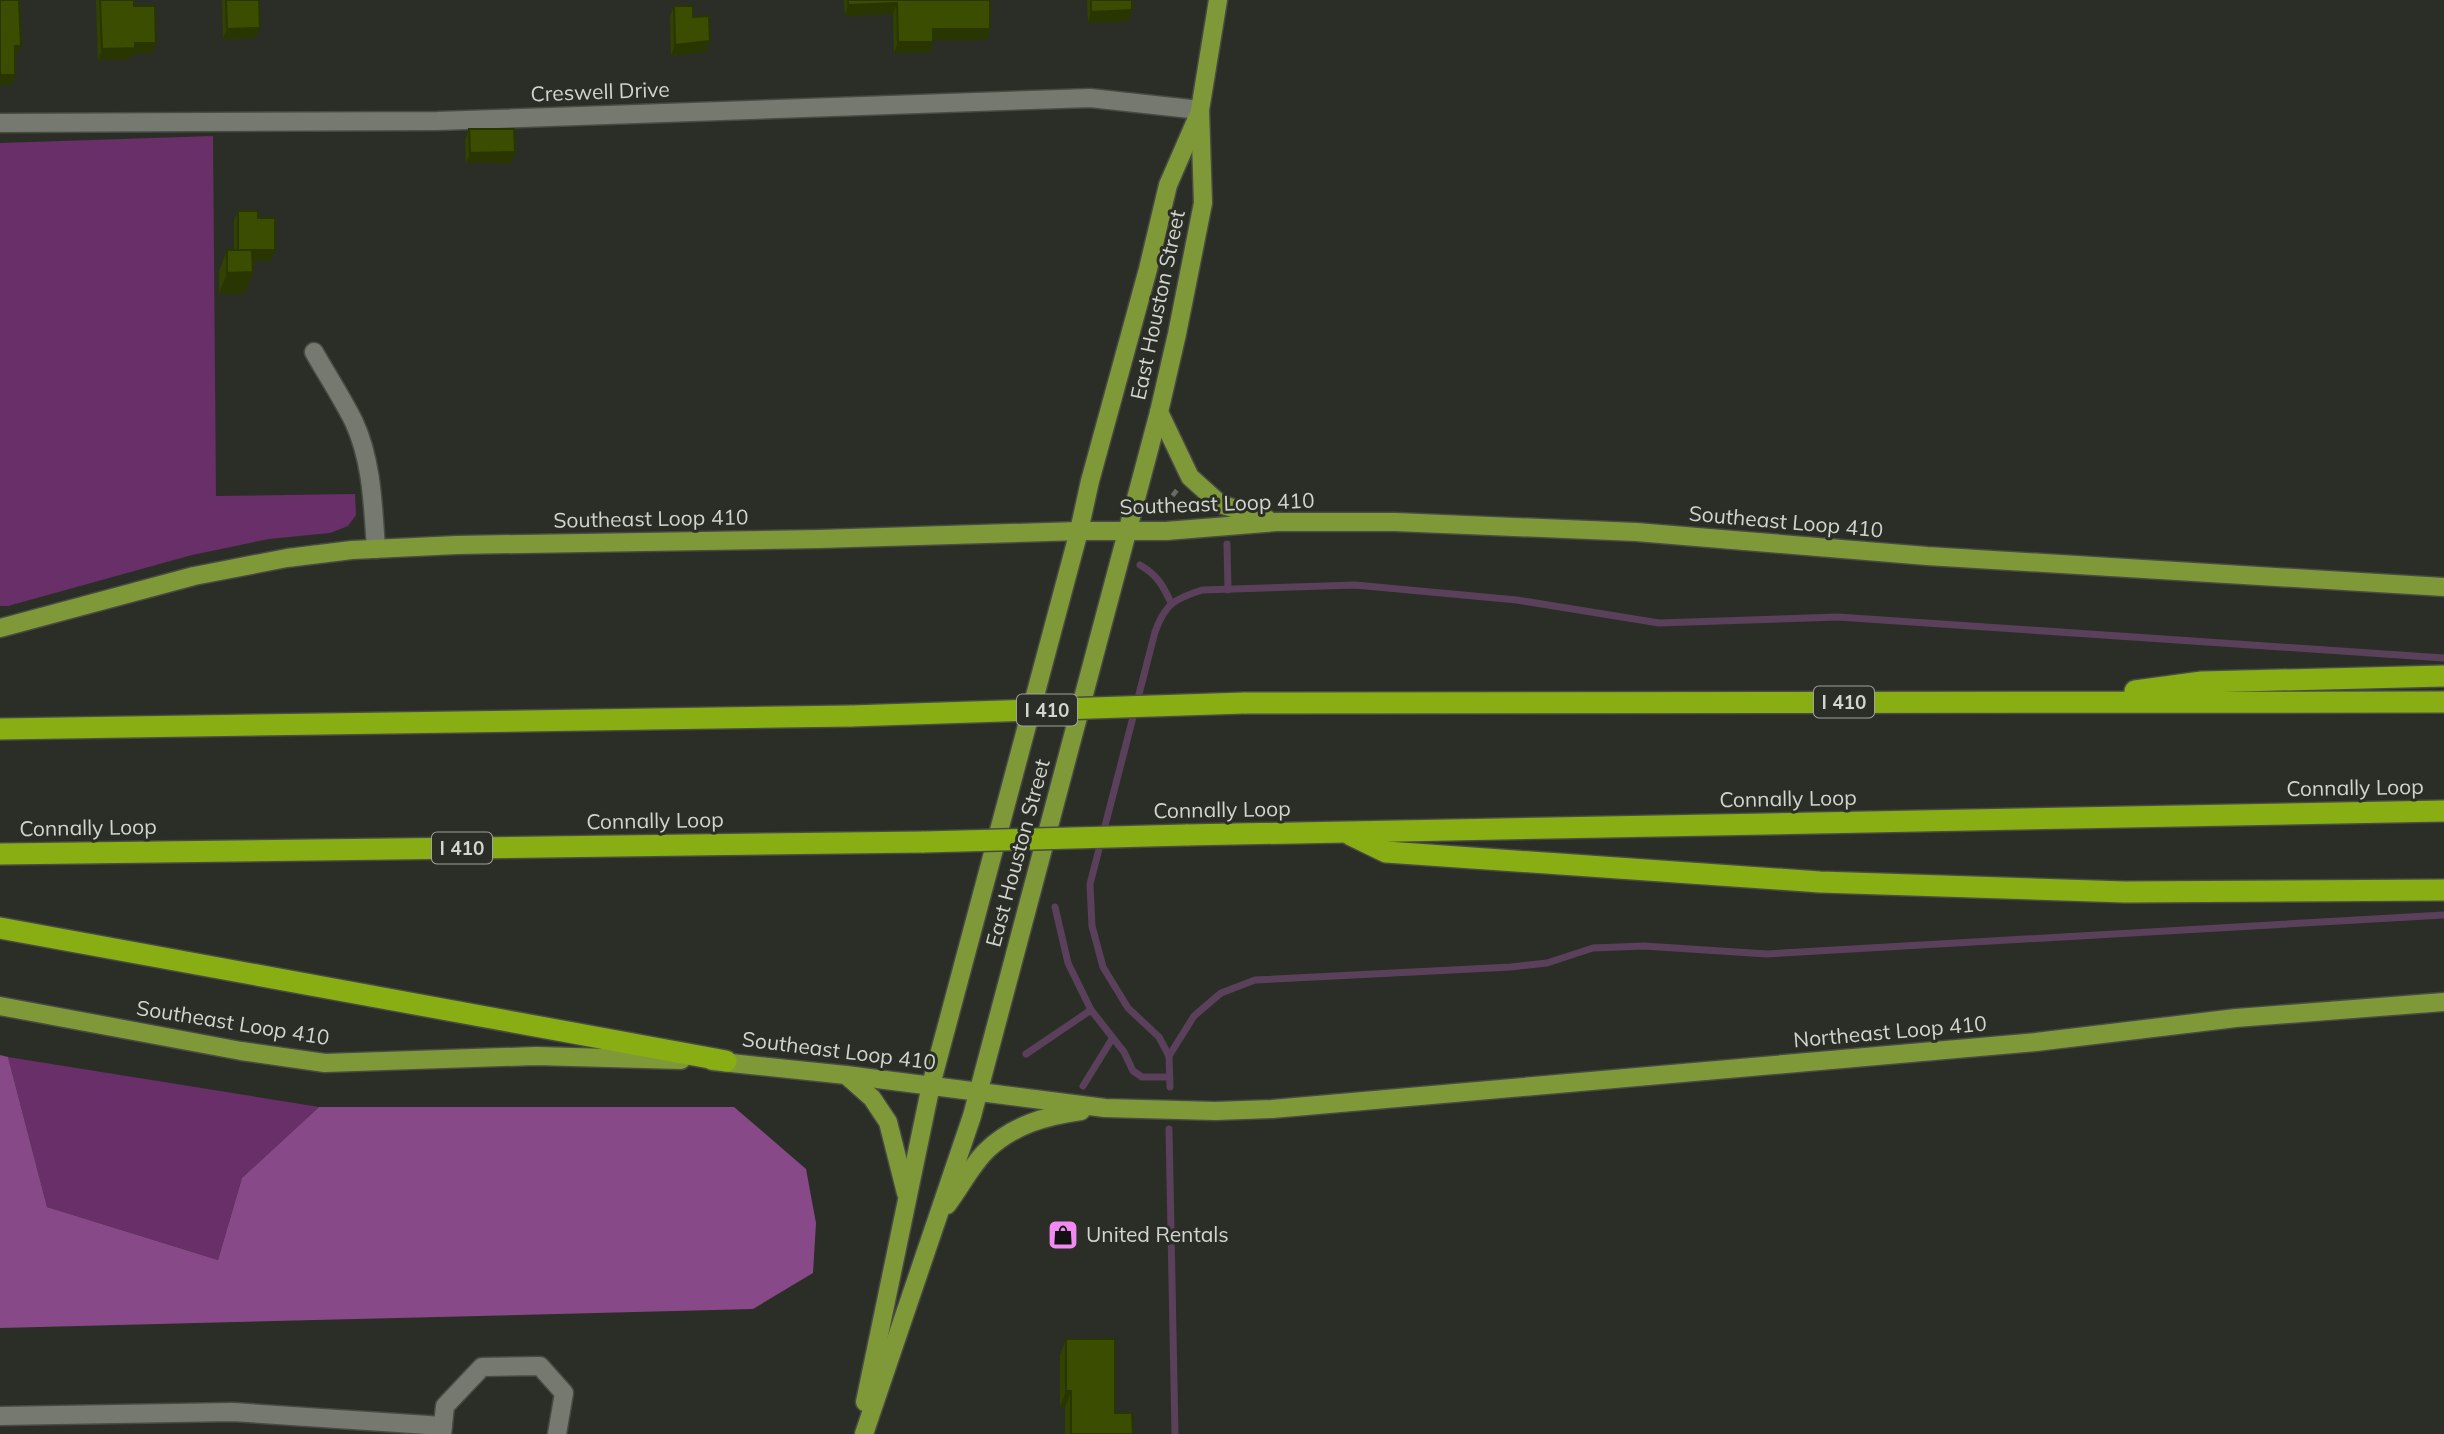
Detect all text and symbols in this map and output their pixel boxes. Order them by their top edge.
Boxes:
street label: Creswell Drive [530,76,670,106]
street label: East Houston Street [1124,207,1190,402]
street label: Southeast Loop 410 [1119,487,1315,519]
street label: Southeast Loop 410 [1688,500,1884,542]
street label: Southeast Loop 410 [553,503,749,533]
road number: I 410 [1814,687,1874,718]
road number: I 410 [1017,694,1077,726]
street label: East Houston Street [979,756,1055,950]
street label: Connally Loop [2286,773,2424,801]
street label: Connally Loop [1719,784,1857,812]
street label: Connally Loop [1153,795,1291,823]
street label: Connally Loop [586,806,724,834]
street label: Connally Loop [19,813,157,841]
road number: I 410 [432,832,492,863]
street label: Southeast Loop 410 [135,994,332,1050]
street label: Northeast Loop 410 [1792,1010,1988,1052]
street label: Southeast Loop 410 [741,1025,938,1075]
shop icon: United Rentals [1046,1218,1080,1252]
place label: United Rentals [1086,1221,1229,1247]

